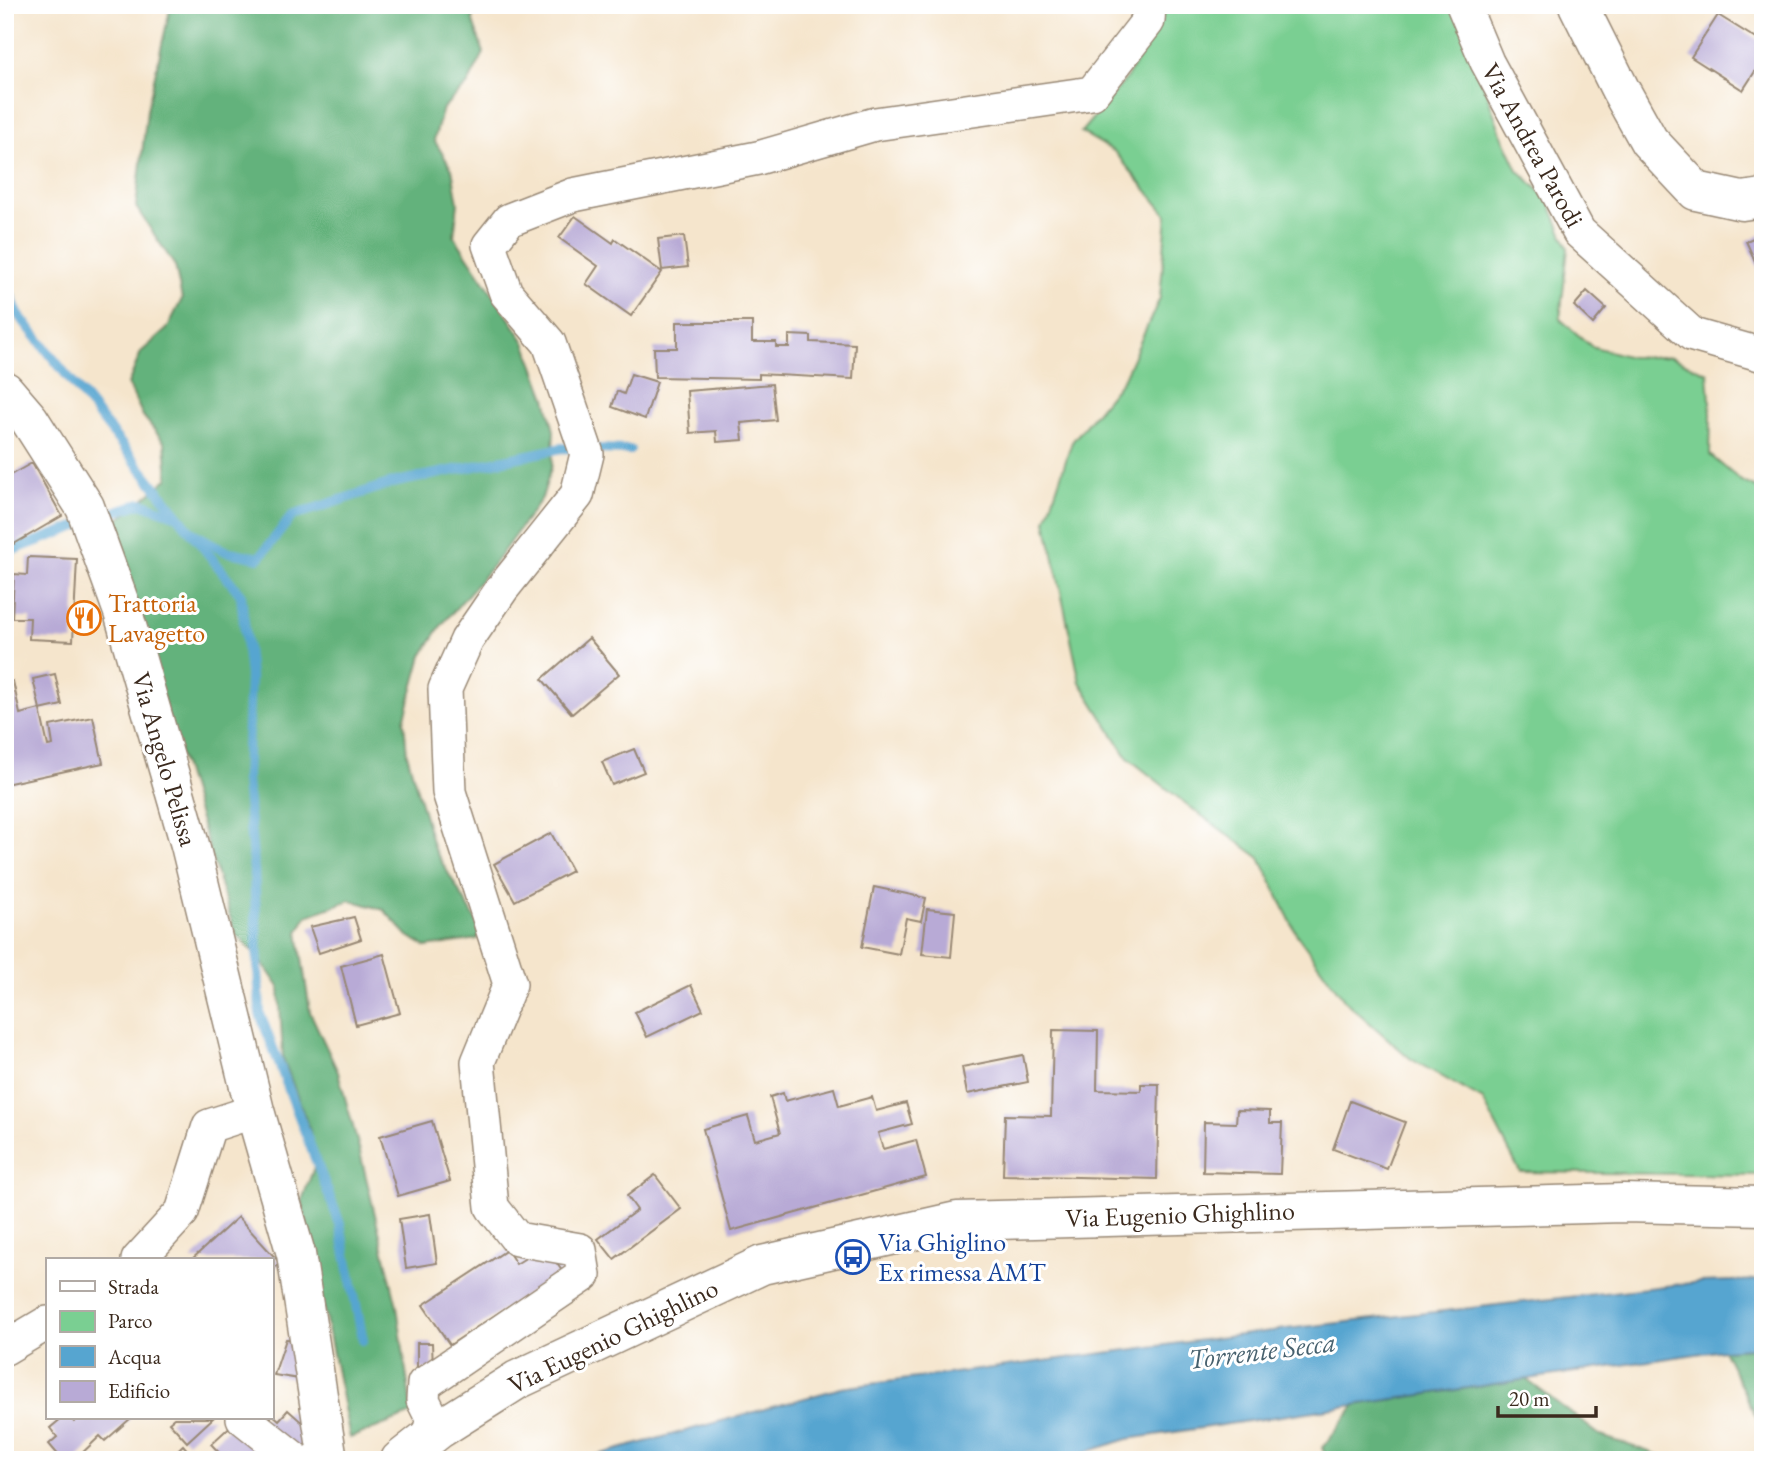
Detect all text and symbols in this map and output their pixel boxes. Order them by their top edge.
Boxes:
street label: Via Andrea Parodi [1474,57,1592,233]
place label: Trattoria Lavagetto [108,586,205,650]
restaurant icon: Trattoria Lavagetto [65,599,103,637]
street label: Via Angelo Pelissa [124,668,206,850]
street label: Via Eugenio Ghighlino [1065,1193,1295,1235]
place label: Via Ghiglino Ex rimessa AMT [878,1225,1046,1289]
bus stop icon: Via Ghiglino Ex rimessa AMT [834,1238,872,1276]
legend [46,1258,273,1420]
street label: Via Eugenio Ghighlino [502,1270,724,1402]
text: Strada [108,1273,159,1300]
text: Parco [108,1307,152,1334]
water label: Torrente Secca [1186,1323,1338,1377]
text: Acqua [107,1343,162,1370]
scale bar [1498,1374,1596,1418]
text: Edificio [108,1377,170,1404]
text: 20 m [1509,1385,1550,1412]

